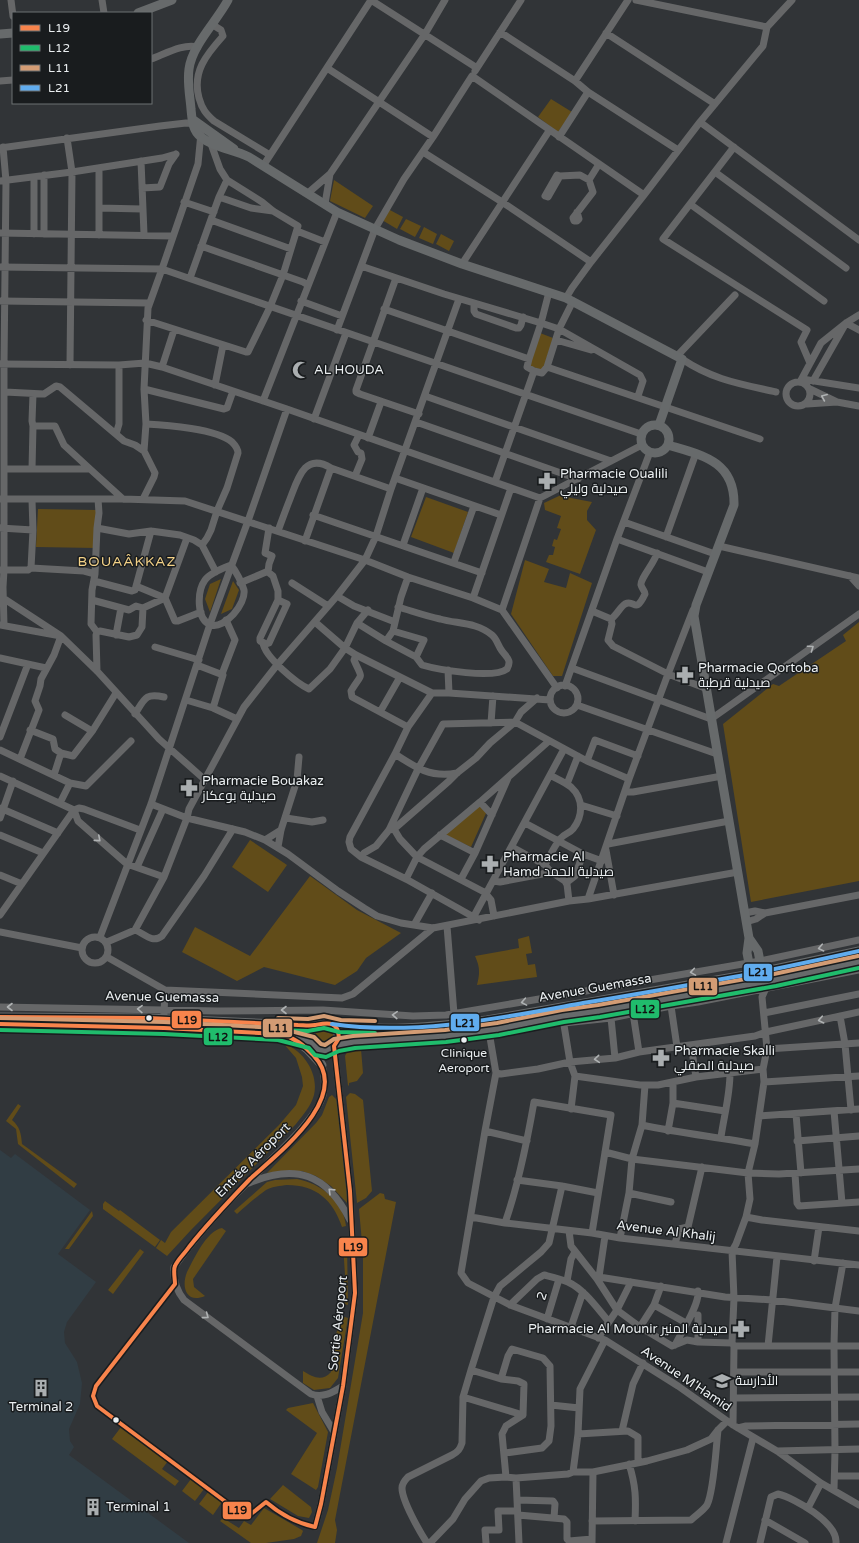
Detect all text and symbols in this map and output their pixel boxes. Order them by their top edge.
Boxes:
legend [12,12,152,104]
text: L19 [48,21,70,35]
text: L12 [48,41,70,55]
text: L11 [48,61,70,75]
text: L21 [48,81,70,95]
mosque icon: AL HOUDA [291,360,311,380]
place label: AL HOUDA [314,362,384,378]
one-way arrow [821,394,828,402]
place label: Pharmacie Oualili صيدلية وليلي [560,466,668,499]
pharmacy icon: Pharmacie Oualili صيدلية وليلي [537,471,557,491]
district label: BOUAÂKKAZ [78,553,176,570]
one-way arrow [807,646,814,653]
place label: Pharmacie Qortoba صيدلية قرطبة [698,660,818,691]
pharmacy icon: Pharmacie Qortoba صيدلية قرطبة [675,665,695,685]
place label: Pharmacie Bouakaz صيدلية بوعكاز [201,773,324,804]
pharmacy icon: Pharmacie Bouakaz صيدلية بوعكاز [179,778,199,798]
one-way arrow [94,834,101,841]
place label: Pharmacie Al Hamd صيدلية الحمد [503,849,614,880]
pharmacy icon: Pharmacie Al Hamd صيدلية الحمد [480,854,500,874]
one-way arrow [818,944,824,952]
line badge: L21 [743,963,773,982]
text: L21 [748,966,768,979]
one-way arrow [690,967,696,976]
street label: Avenue Guemassa [537,970,653,1006]
line badge: L11 [688,977,718,996]
text: L11 [693,980,713,993]
street label: Avenue Guemassa [105,988,219,1006]
one-way arrow [521,997,527,1005]
line badge: L12 [630,999,660,1019]
one-way arrow [7,1003,13,1011]
text: L12 [635,1003,655,1016]
one-way arrow [137,1005,143,1013]
one-way arrow [281,1006,287,1014]
line badge: L19 [171,1010,202,1029]
one-way arrow [392,1010,398,1019]
unlabelled marker [144,1013,154,1023]
line badge: L21 [450,1013,480,1032]
text: L19 [177,1014,197,1027]
one-way arrow [818,1015,824,1023]
text: L21 [455,1017,475,1030]
line badge: L11 [262,1018,293,1038]
text: L11 [268,1022,288,1035]
line badge: L12 [203,1027,233,1046]
text: L12 [208,1031,228,1044]
marker: Clinique Aeroport [459,1035,469,1045]
place label: Pharmacie Skalli صيدلية الصقلي [674,1043,775,1076]
place label: Clinique Aeroport [438,1046,490,1075]
pharmacy icon: Pharmacie Skalli صيدلية الصقلي [651,1048,671,1068]
one-way arrow [594,1055,600,1064]
street label: Entrée Aéroport [212,1119,294,1201]
one-way arrow [328,1189,336,1196]
street label: Avenue Al Khalij [615,1217,717,1245]
line badge: L19 [338,1237,368,1257]
text: L19 [343,1241,363,1254]
street label: Sortie Aéroport [325,1275,351,1371]
street label: 2 [533,1290,551,1302]
one-way arrow [202,1312,209,1319]
pharmacy icon: Pharmacie Al Mounir صيدلية المنير [731,1319,751,1339]
place label: Pharmacie Al Mounir صيدلية المنير [528,1321,728,1337]
street label: Avenue M'Hamid [638,1343,734,1415]
school or university icon: الأدارسة [712,1371,732,1391]
place label: الأدارسة [735,1373,778,1389]
building icon: Terminal 2 [31,1378,51,1398]
place label: Terminal 2 [9,1399,73,1415]
unlabelled marker [111,1415,121,1425]
building icon: Terminal 1 [83,1497,103,1517]
place label: Terminal 1 [106,1499,171,1515]
line badge: L19 [222,1501,252,1520]
text: L19 [227,1504,247,1517]

